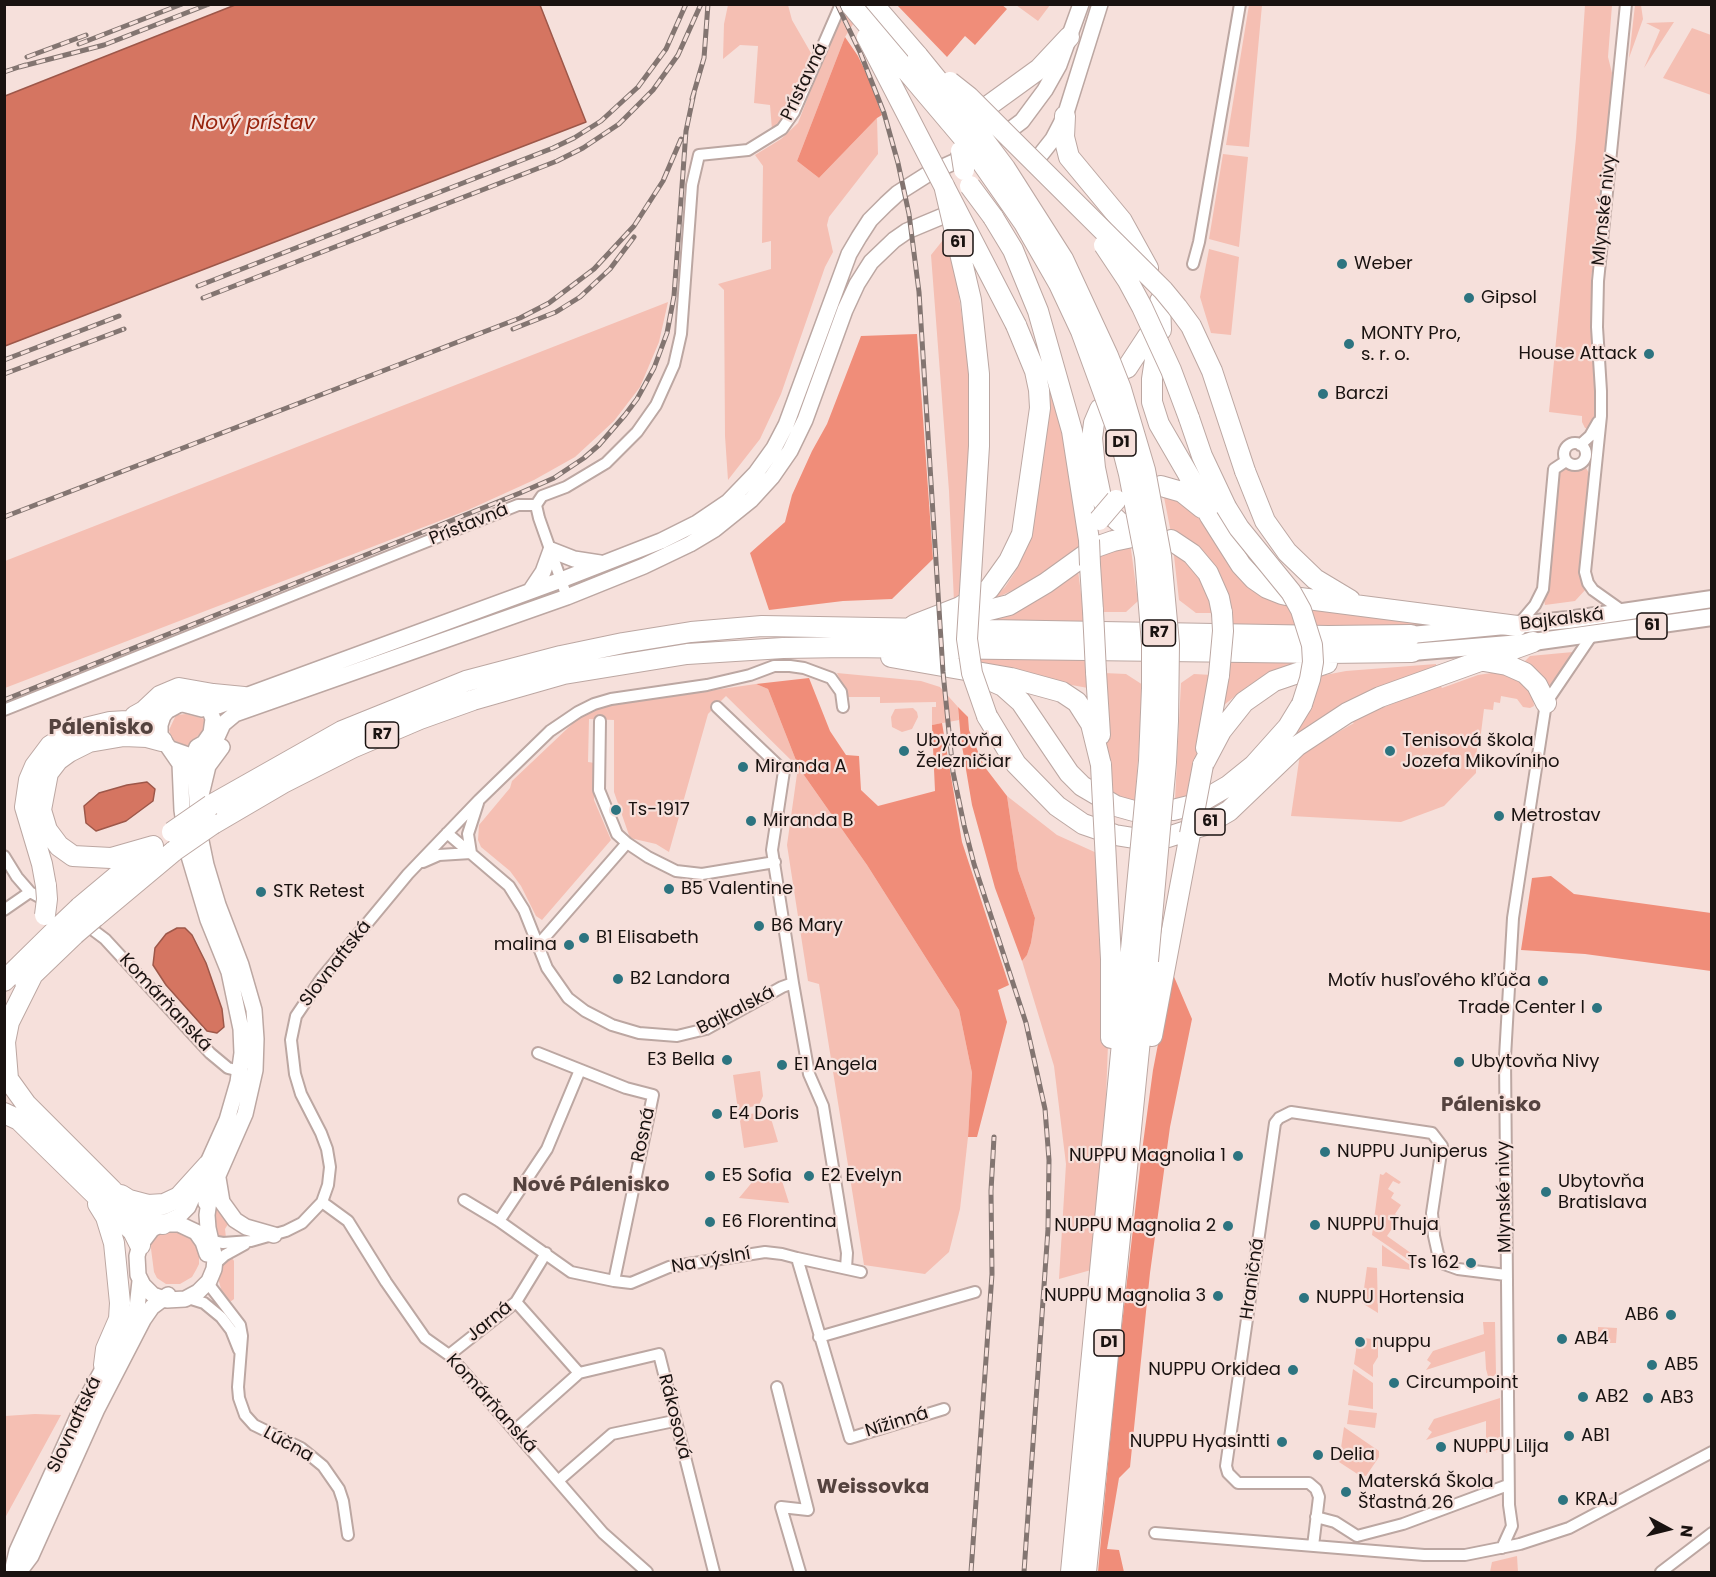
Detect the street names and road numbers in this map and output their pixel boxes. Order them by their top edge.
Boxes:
street label: Prístavná [777,40,833,124]
street label: Mlynské nivy [1588,153,1622,267]
road number: 61 [943,230,973,256]
road number: D1 [1106,430,1136,456]
street label: Prístavná [426,499,512,551]
street label: Bajkalská [1519,604,1605,636]
road number: 61 [1637,613,1667,639]
road number: R7 [1142,620,1176,646]
road number: R7 [366,722,398,748]
road number: 61 [1195,809,1225,835]
street label: Slovnaftská [296,917,376,1011]
street label: Komárňanská [114,950,216,1056]
street label: Bajkalská [694,982,778,1040]
street label: Rosná [628,1106,660,1164]
street label: Mlynské nivy [1493,1141,1517,1253]
street label: Hraničná [1237,1237,1269,1321]
street label: Na výslní [670,1243,752,1279]
street label: Jarná [463,1297,517,1347]
road number: D1 [1094,1330,1124,1356]
street label: Komárňanská [441,1350,541,1458]
street label: Rákosová [653,1372,695,1462]
street label: Slovnaftská [43,1373,107,1477]
street label: Nížinná [863,1403,931,1443]
street label: Lúčna [259,1422,317,1468]

